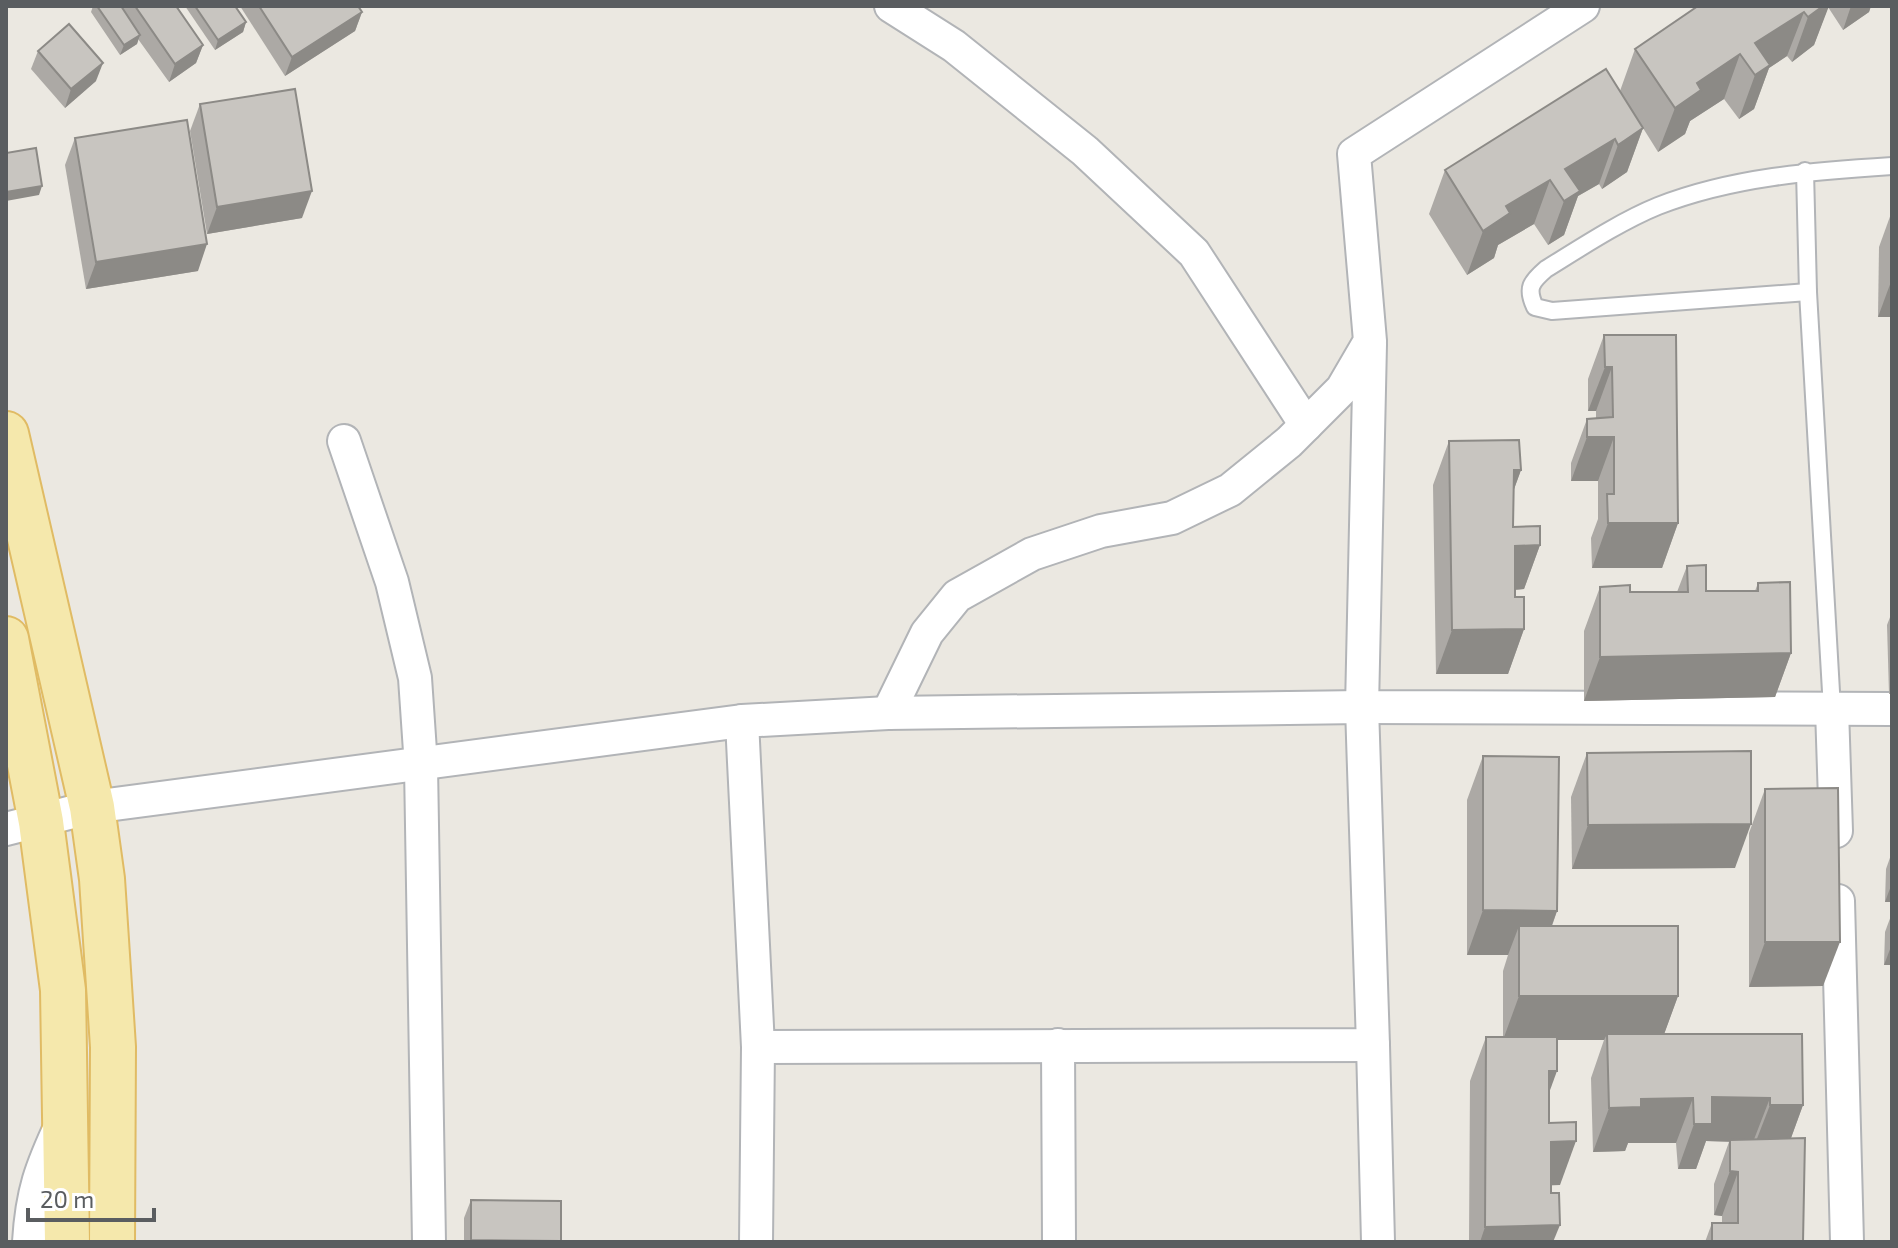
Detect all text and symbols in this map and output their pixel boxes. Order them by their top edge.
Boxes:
scale bar [28,1172,154,1222]
text: 20 m [40,1184,94,1213]

